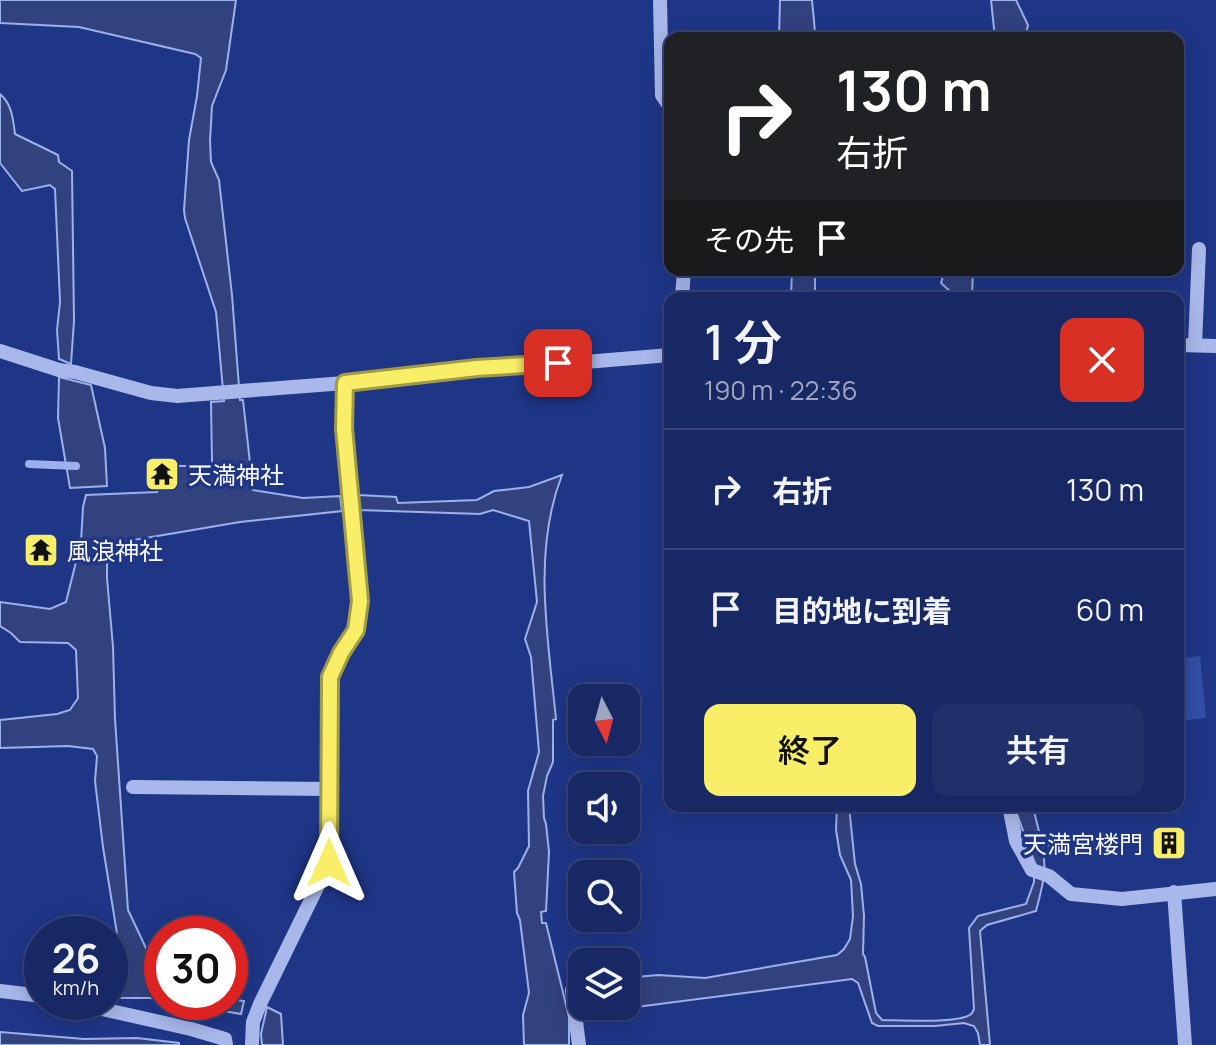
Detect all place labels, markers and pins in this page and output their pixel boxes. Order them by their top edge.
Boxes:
pin [524,329,592,397]
temple icon: 天満神社 [143,455,181,493]
place label: 天満神社 [188,458,284,491]
temple icon: 風浪神社 [22,531,60,569]
place label: 風浪神社 [67,534,163,567]
building icon: 天満宮楼門 [1150,824,1188,862]
place label: 天満宮楼門 [1023,827,1143,860]

